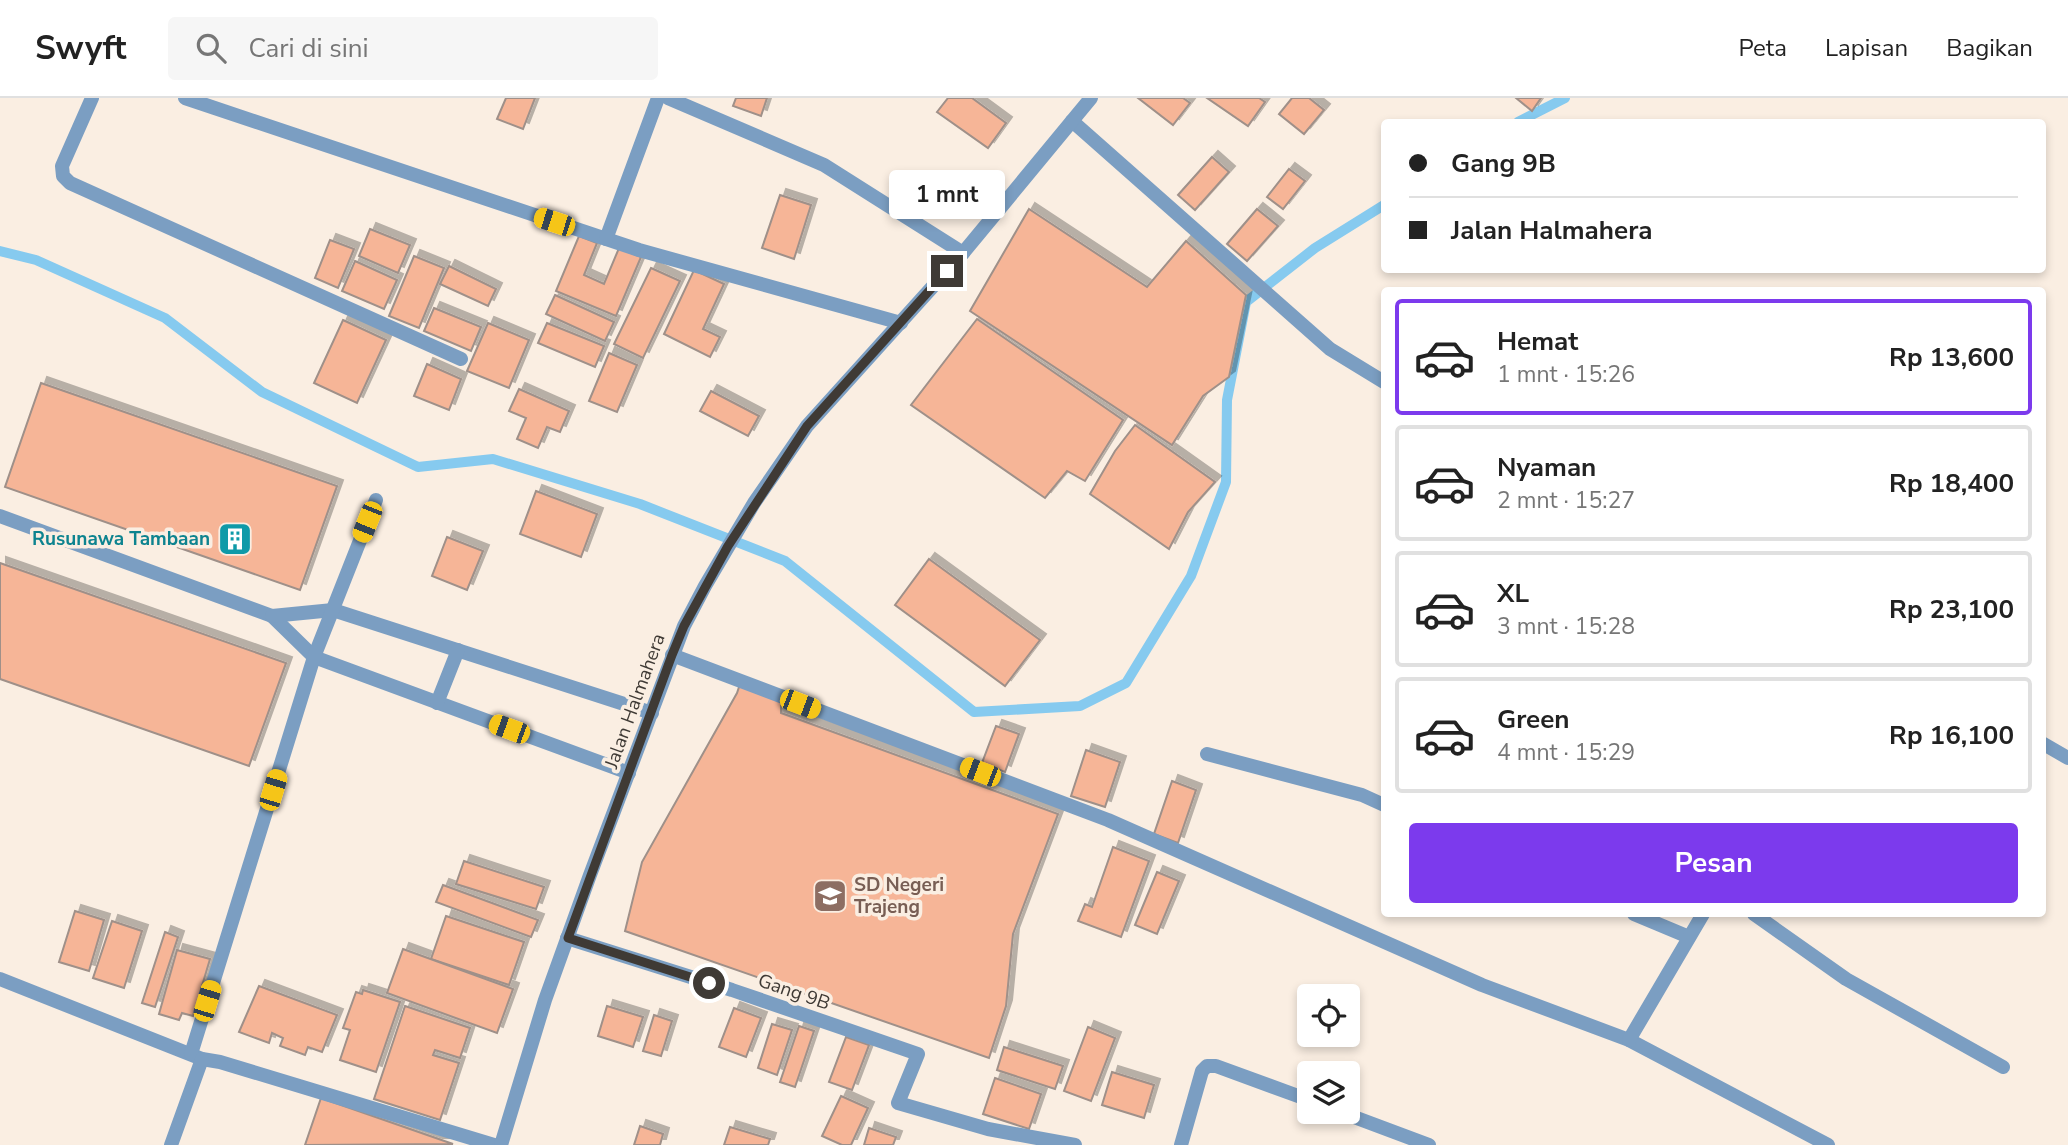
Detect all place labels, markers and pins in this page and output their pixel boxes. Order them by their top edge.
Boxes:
building icon: Rusunawa Tambaan [216,520,254,558]
place label: Rusunawa Tambaan [32,526,210,552]
place label: SD Negeri Trajeng [854,872,944,920]
school or university icon: SD Negeri Trajeng [811,877,849,915]

